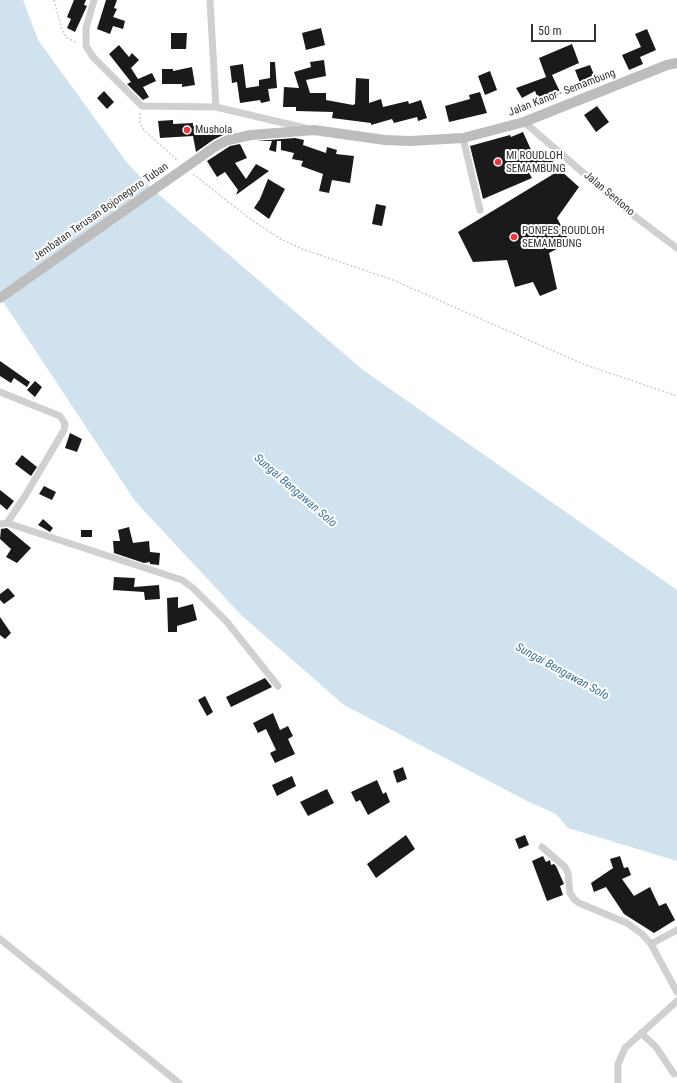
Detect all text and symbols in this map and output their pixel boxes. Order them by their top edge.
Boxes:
scale bar [533,16,598,42]
text: 50 m [538,24,562,38]
street label: Jalan Kanor - Semambung [507,66,617,120]
place label: Mushola [195,123,232,137]
marker: Mushola [182,125,192,135]
place label: MI ROUDLOH SEMAMBUNG [506,149,566,175]
marker: MI ROUDLOH SEMAMBUNG [493,157,503,167]
street label: Jembatan Terusan Bojonegoro Tuban [31,160,171,264]
street label: Jalan Sentono [581,169,637,219]
place label: PONPES ROUDLOH SEMAMBUNG [522,224,605,250]
marker: PONPES ROUDLOH SEMAMBUNG [509,232,519,242]
water label: Sungai Bengawan Solo [251,451,339,531]
water label: Sungai Bengawan Solo [513,640,611,704]

